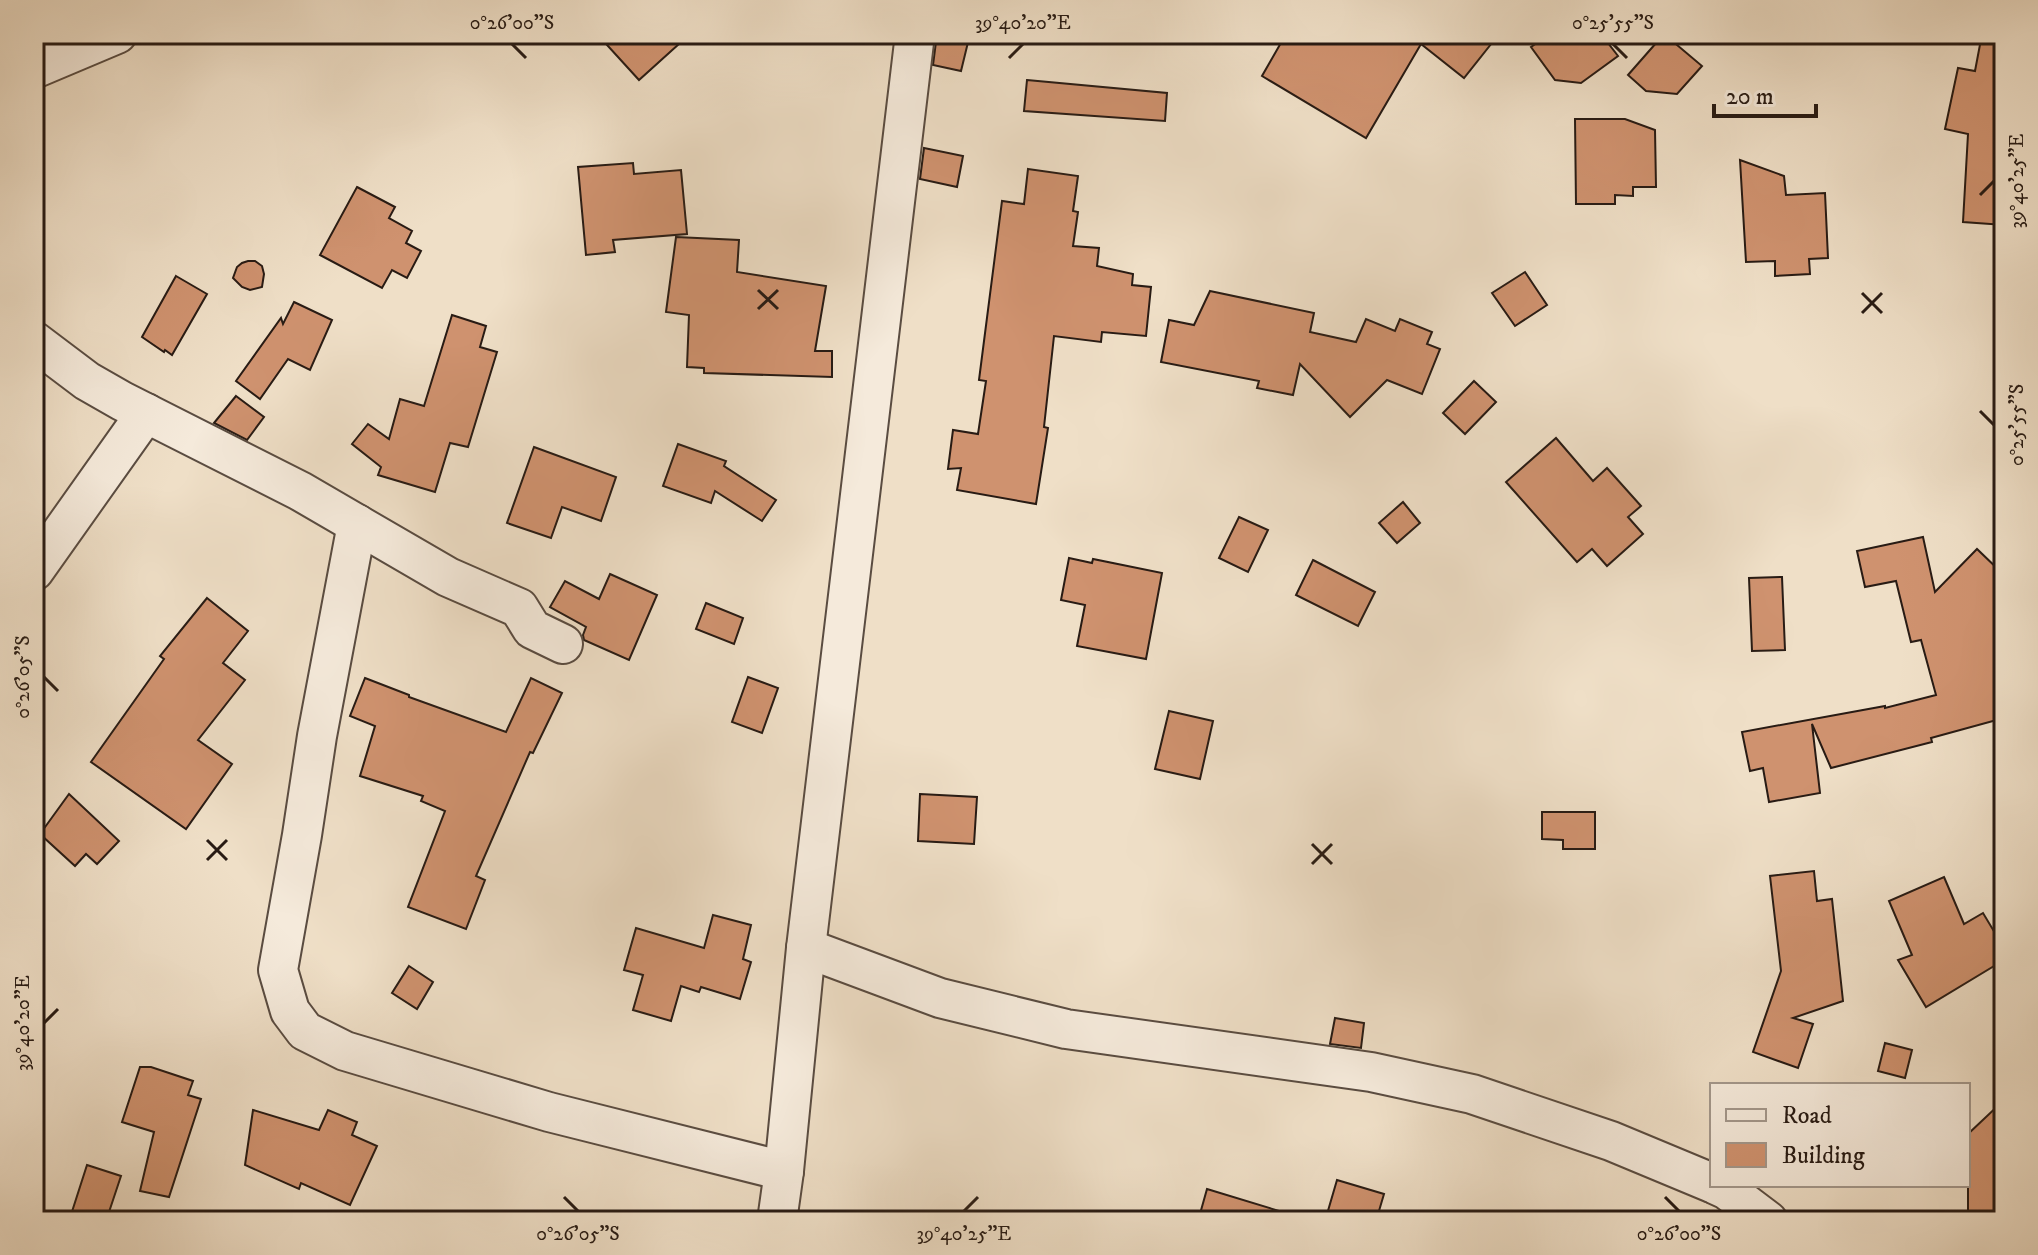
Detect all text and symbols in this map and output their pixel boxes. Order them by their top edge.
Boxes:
text: 0°26'00"S [470,11,554,36]
text: 39°40'20"E [975,11,1071,36]
text: 0°25'55"S [1572,11,1654,36]
scale bar [1714,68,1816,118]
text: 20 m [1726,82,1774,112]
text: 39°40'25"E [2005,134,2030,228]
text: 0°25'55"S [2005,384,2030,466]
text: 0°26'05"S [11,635,36,719]
text: 39°40'20"E [11,975,36,1071]
legend [1710,1083,1970,1187]
text: Road [1782,1101,1832,1131]
text: Building [1782,1141,1865,1171]
text: 0°26'05"S [536,1222,620,1247]
text: 39°40'25"E [917,1222,1011,1247]
text: 0°26'00"S [1637,1222,1721,1247]

